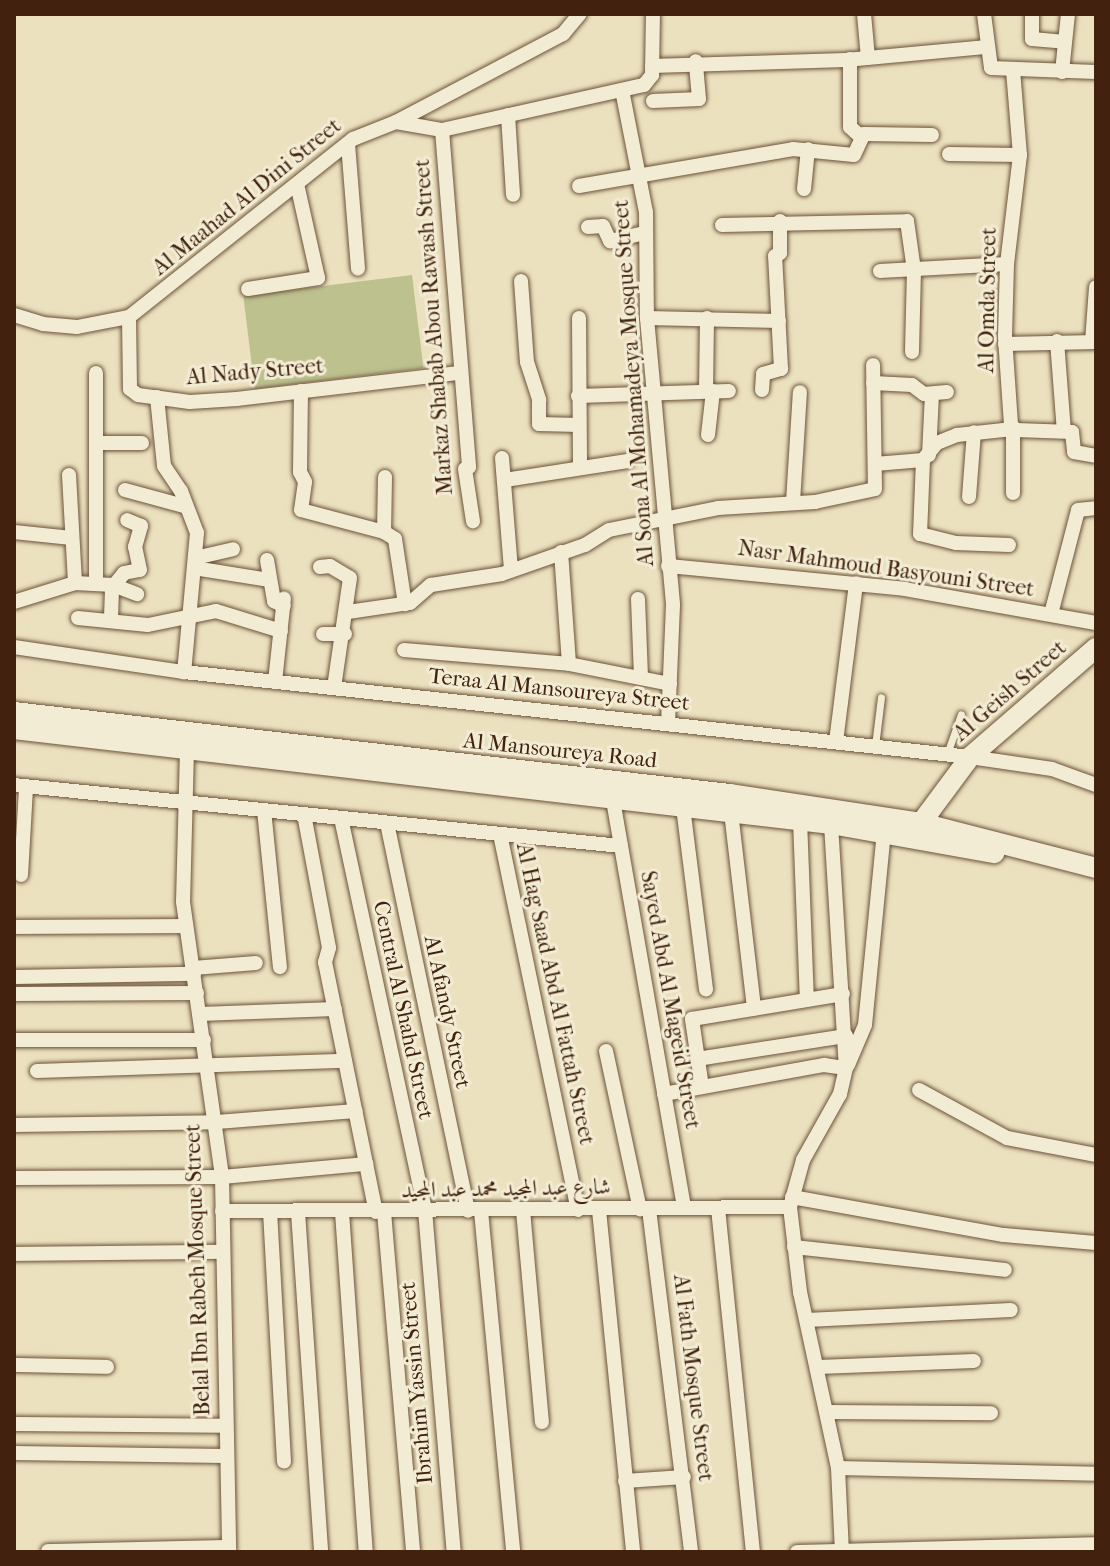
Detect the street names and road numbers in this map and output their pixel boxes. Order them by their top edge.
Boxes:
street label: Al Maahad Al Dini Street [147,113,347,281]
street label: Markaz Shabab Abou Rawash Street [409,158,459,496]
street label: Al Sona Al Mohamadeya Mosque Street [608,199,660,567]
street label: Al Omda Street [974,227,1002,373]
street label: Al Nady Street [185,353,325,391]
street label: Nasr Mahmoud Basyouni Street [736,535,1036,603]
street label: Al Geish Street [948,635,1072,747]
street label: Teraa Al Mansoureya Street [427,663,691,717]
street label: Al Mansoureya Road [462,728,658,774]
street label: Al Hag Saad Abd Al Fattah Street [510,841,600,1147]
street label: Sayed Abd Al Mageid Street [634,869,706,1131]
street label: Central Al Shahd Street [367,898,439,1122]
street label: Al Afandy Street [418,933,476,1091]
street label: Belal Ibn Rabeh Mosque Street [180,1124,216,1416]
street label: شارع عبد المجيد محمد عبد المجيد [401,1174,611,1204]
street label: Al Fath Mosque Street [667,1273,719,1483]
street label: Ibrahim Yassin Street [395,1281,439,1485]

